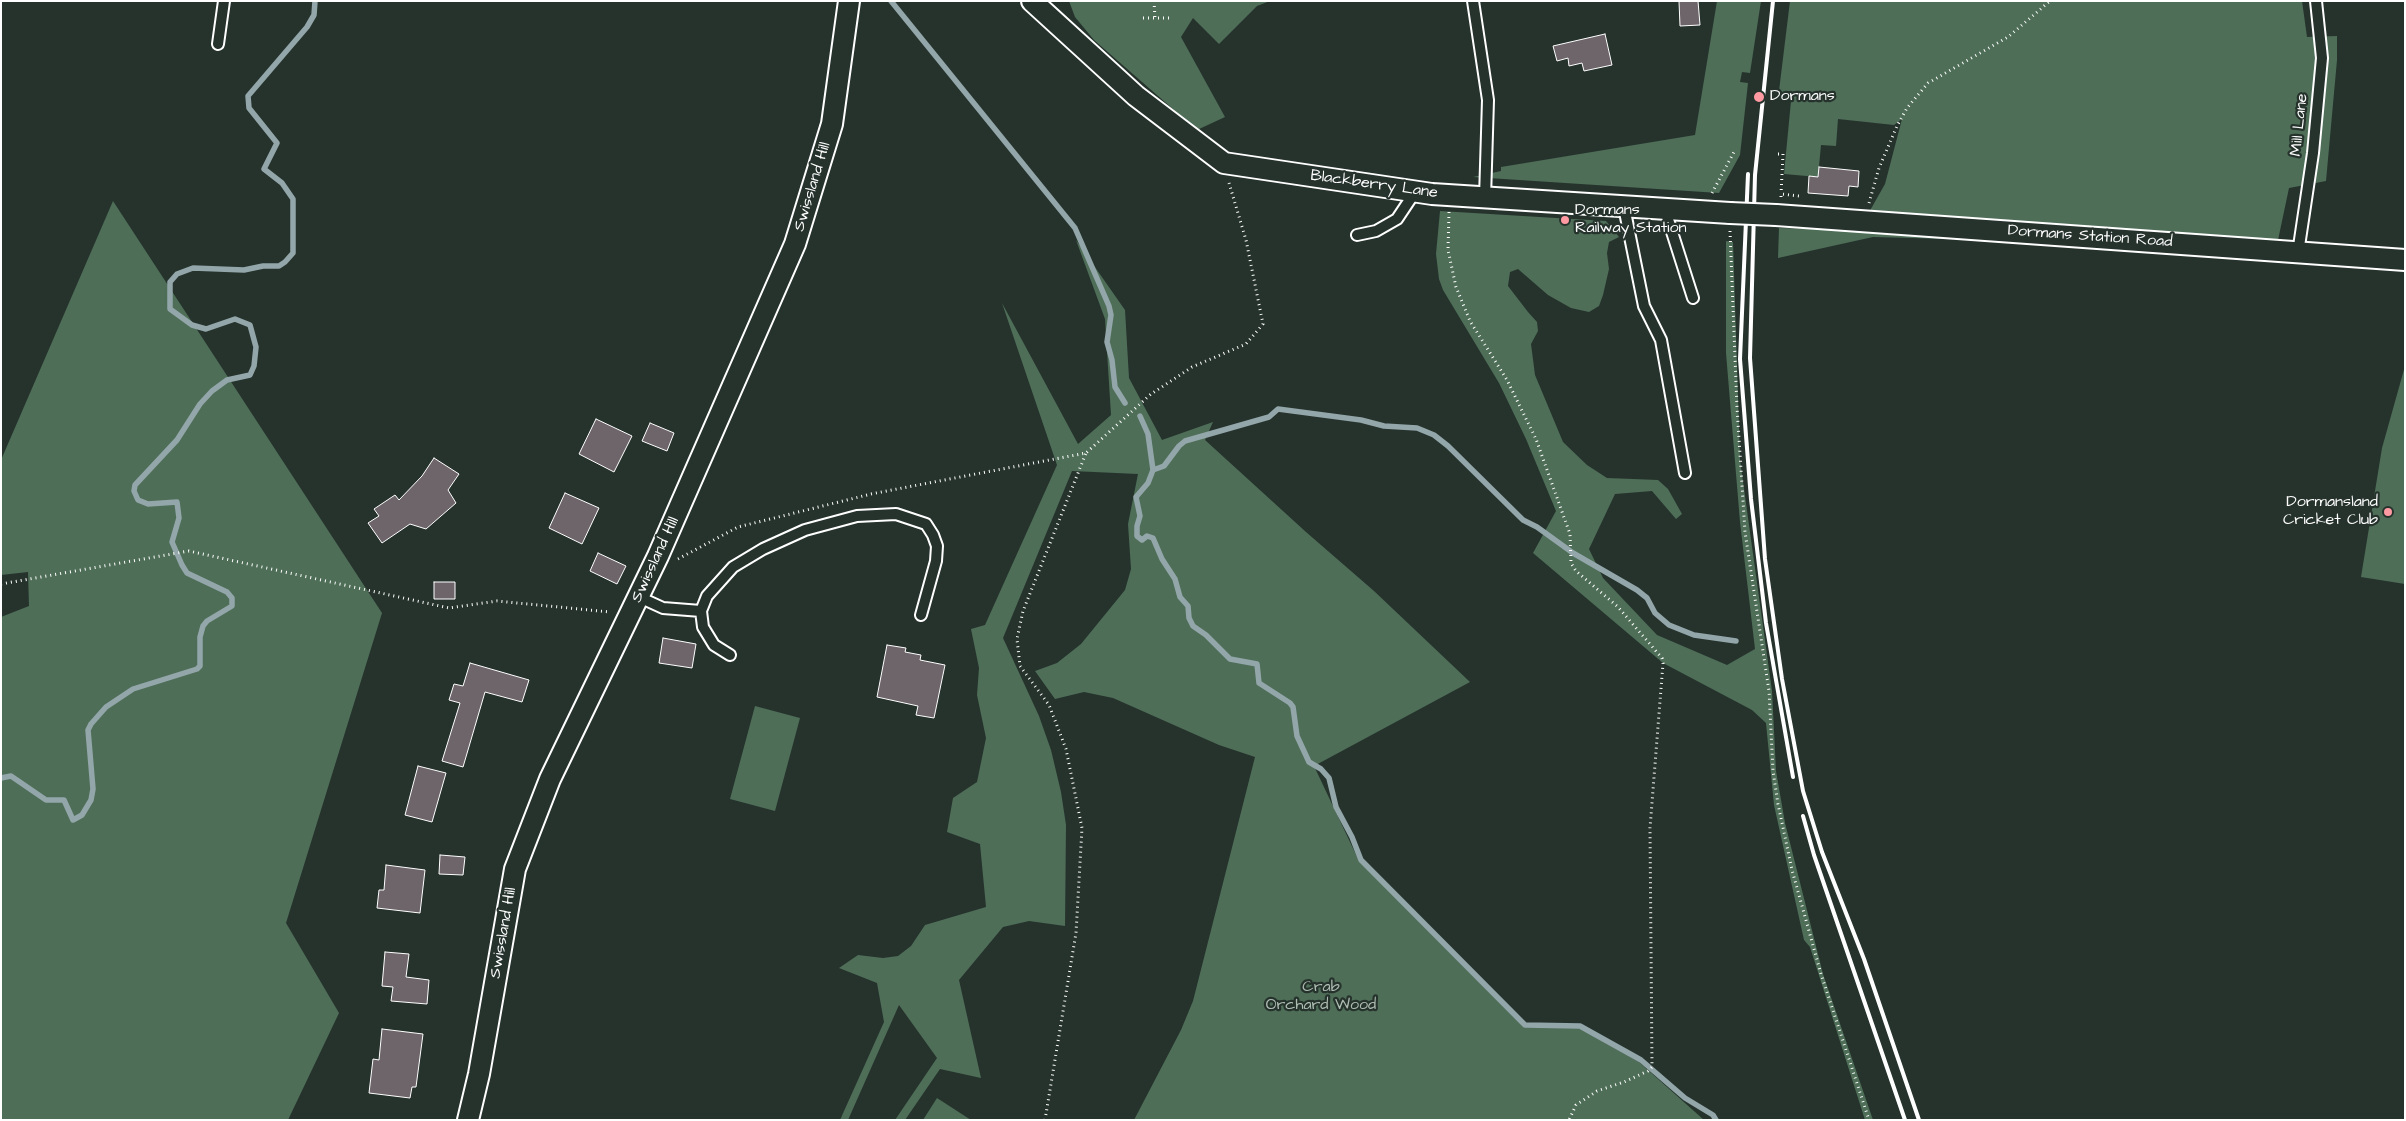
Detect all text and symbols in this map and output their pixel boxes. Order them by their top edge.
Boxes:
place label: Dormans [1770,87,1835,107]
marker: Dormans [1752,90,1766,104]
street label: Mill Lane [2287,93,2313,157]
street label: Swissland Hill [790,140,836,234]
street label: Blackberry Lane [1309,167,1439,203]
place label: Dormans Railway Station [1575,201,1687,239]
marker: Dormans Railway Station [1559,214,1571,226]
street label: Dormans Station Road [2007,222,2173,252]
place label: Dormansland Cricket Club [2283,493,2378,531]
marker: Dormansland Cricket Club [2382,506,2394,518]
street label: Swissland Hill [628,514,684,606]
street label: Swissland Hill [487,886,521,980]
park label: Crab Orchard Wood [1266,978,1376,1016]

